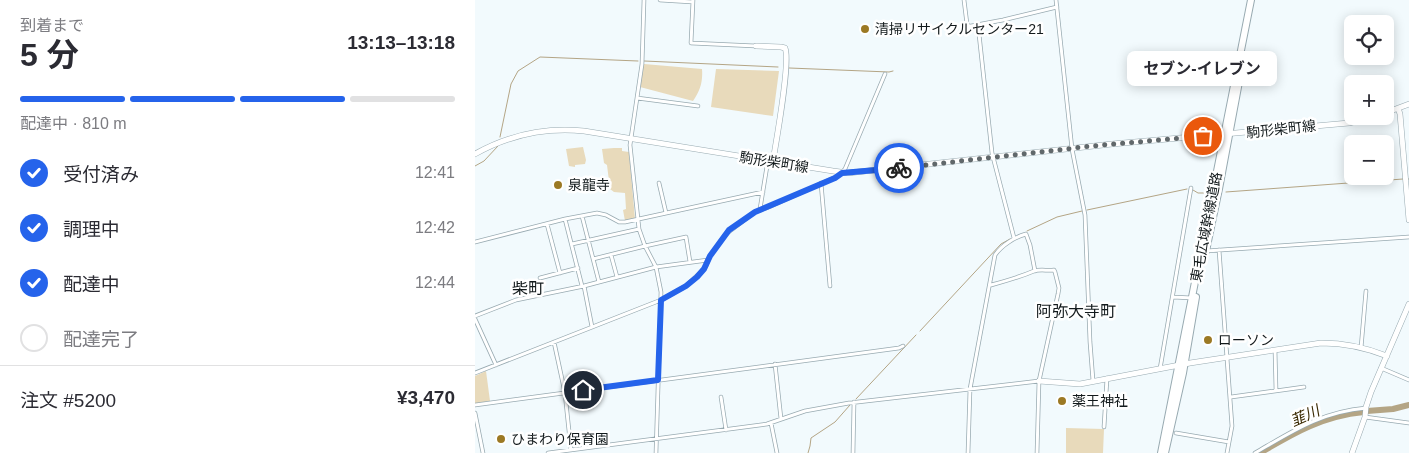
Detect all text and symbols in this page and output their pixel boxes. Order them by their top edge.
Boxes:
map controls [1344,15,1394,185]
button: locate [1344,15,1394,65]
text: 到着まで [20,17,84,34]
place label: 清掃リサイクルセンター21 [875,21,1044,37]
marker: 清掃リサイクルセンター21 [859,23,871,35]
text: 13:13–13:18 [347,32,455,53]
text: 5 分 [20,37,79,73]
callout: セブン-イレブン [1128,51,1278,86]
text: セブン-イレブン [1143,60,1261,77]
button: + [1344,75,1394,125]
text: 配達中 · 810 m [20,115,127,132]
pin [1182,115,1224,157]
street label: 駒形柴町線 [1245,117,1317,141]
icon: bag [1189,122,1217,150]
button: − [1344,135,1394,185]
courier [874,143,924,193]
street label: 駒形柴町線 [738,149,810,175]
icon: bike [885,154,913,182]
icon: check [20,159,48,187]
text: 受付済み [63,164,139,185]
text: 12:41 [415,164,455,181]
street label: 東毛広域幹線道路 [1187,171,1225,283]
place label: 泉龍寺 [568,177,610,193]
marker: 泉龍寺 [552,179,564,191]
icon: check [20,214,48,242]
text: 調理中 [63,219,120,240]
text: 12:42 [415,219,455,236]
icon: check [20,269,48,297]
text: 配達中 [63,274,120,295]
text: 12:44 [415,274,455,291]
district label: 柴町 [512,280,544,297]
district label: 阿弥大寺町 [1036,303,1116,320]
text: 配達完了 [63,329,139,350]
place label: ローソン [1218,332,1274,348]
marker: ローソン [1202,334,1214,346]
pin [562,369,604,411]
icon: home [569,376,597,404]
text: ¥3,470 [397,387,455,408]
text: 注文 #5200 [20,390,116,411]
place label: 薬王神社 [1072,393,1128,409]
marker: 薬王神社 [1056,395,1068,407]
water label: 韮川 [1288,401,1324,429]
place label: ひまわり保育園 [511,431,609,447]
marker: ひまわり保育園 [495,433,507,445]

